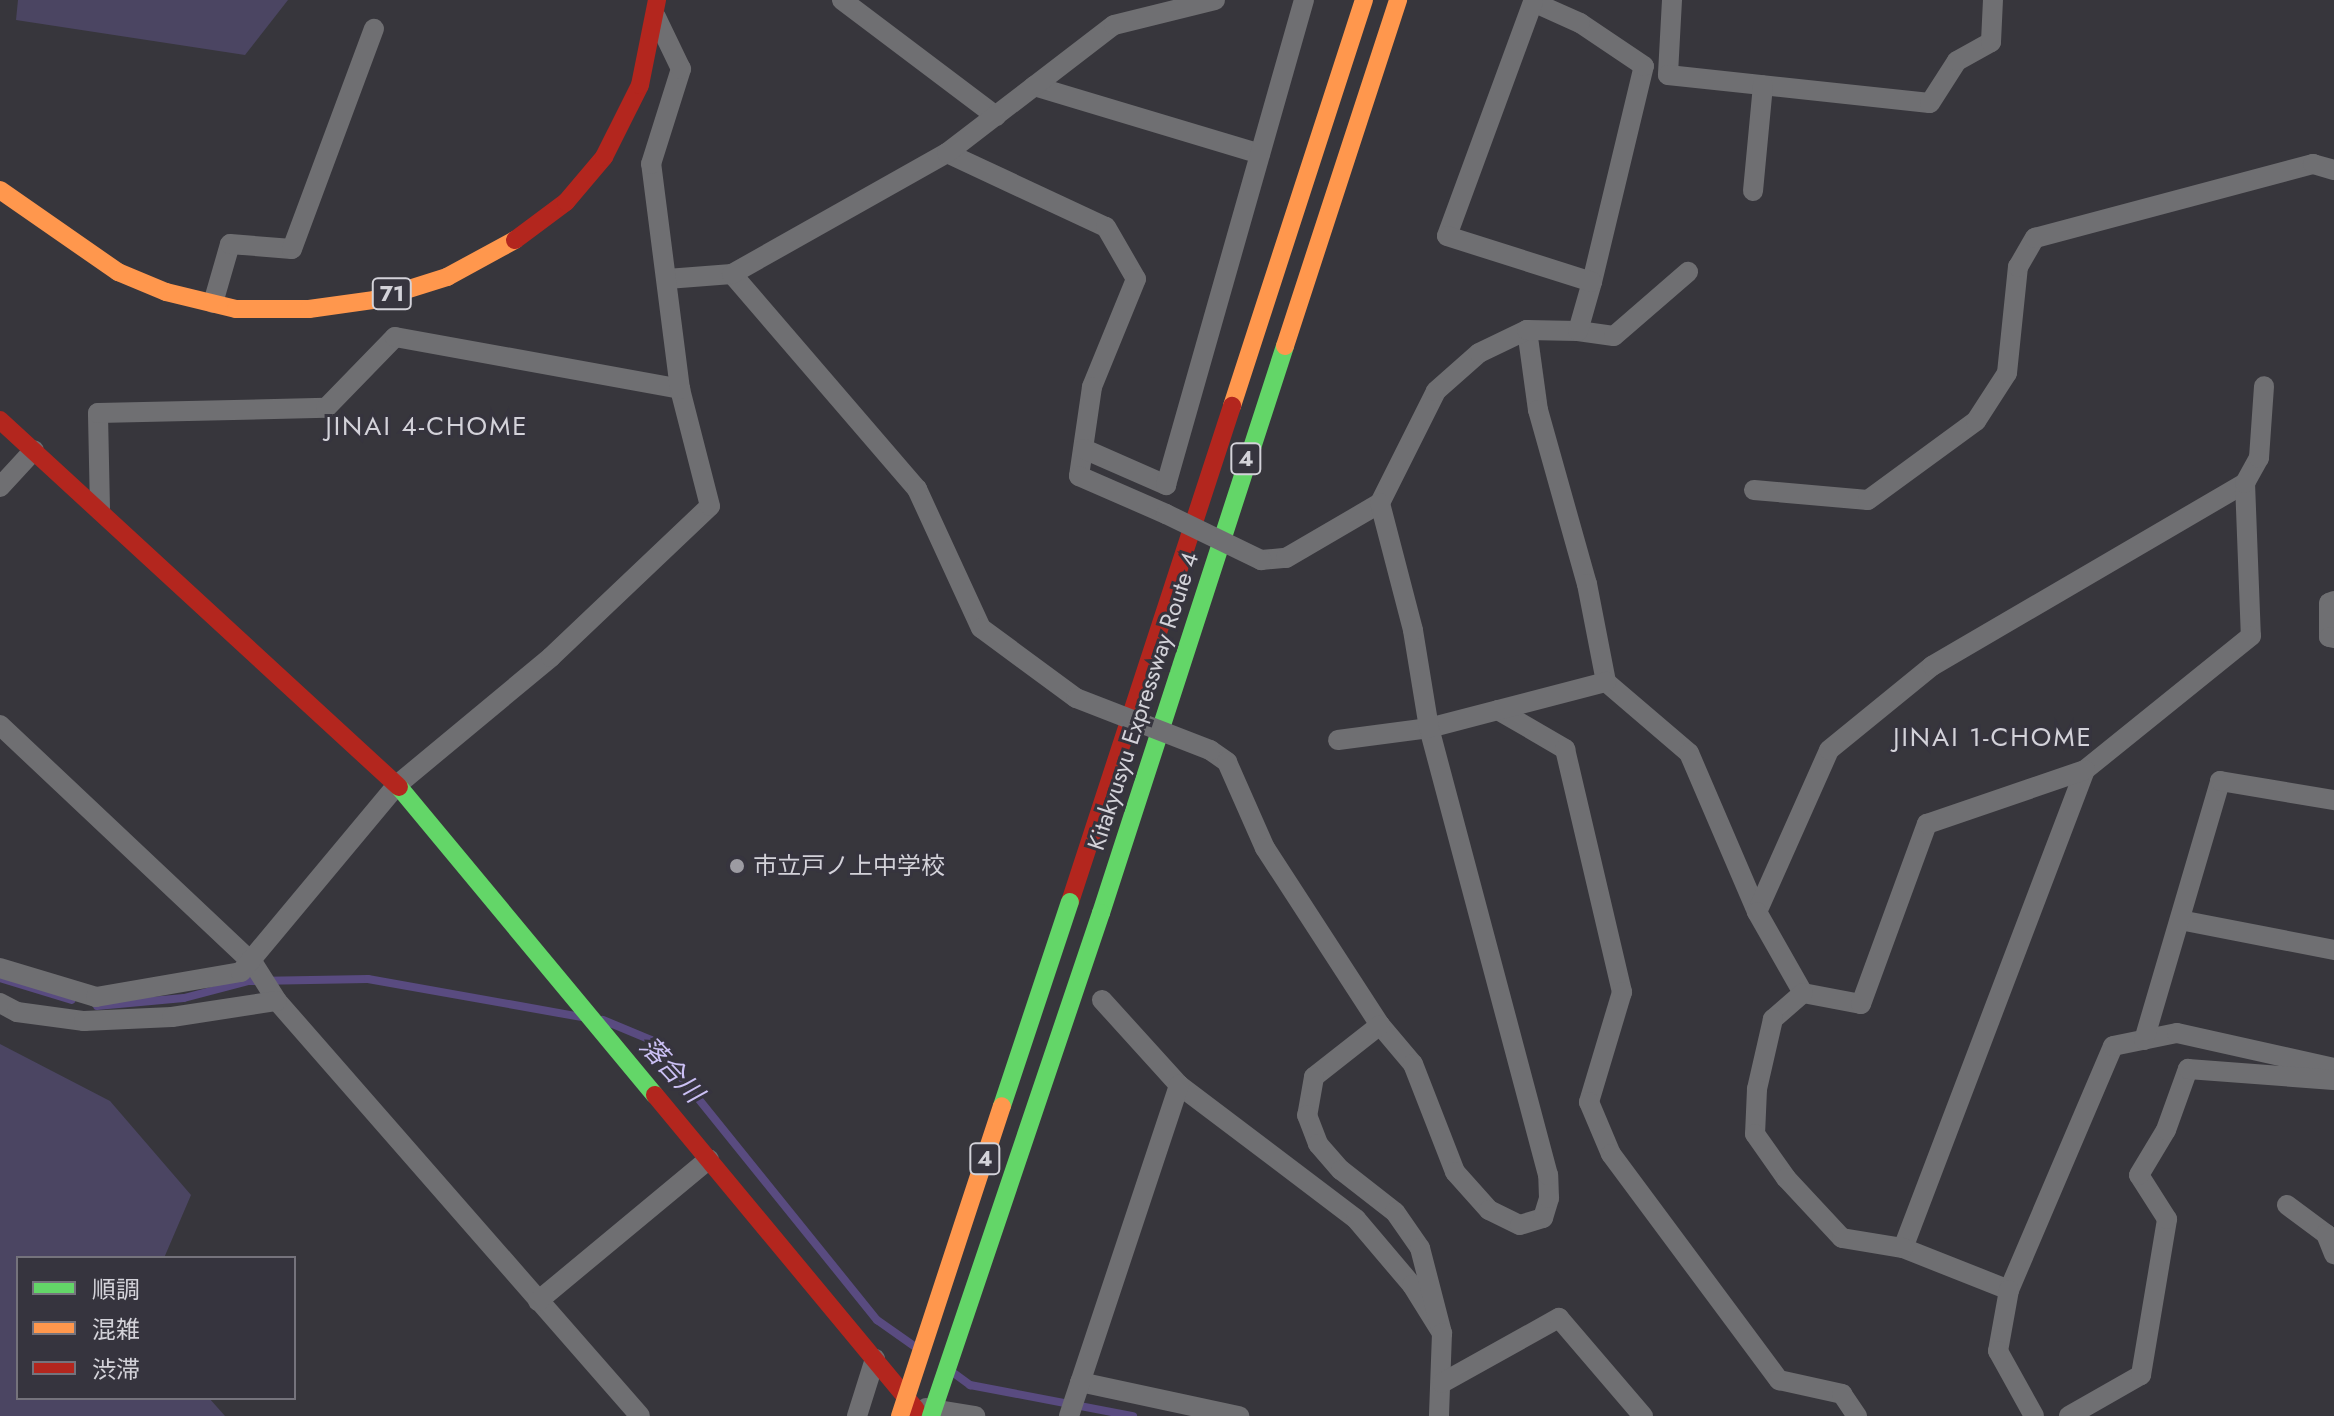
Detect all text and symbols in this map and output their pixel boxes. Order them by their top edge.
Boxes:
road number: 71 [370,276,414,312]
district label: JINAI 4-CHOME [325,411,529,443]
road number: 4 [1230,441,1262,477]
street label: Kitakyusyu Expressway Route 4 [1081,548,1205,854]
district label: JINAI 1-CHOME [1893,722,2093,754]
place label: 市立戸ノ上中学校 [753,852,945,880]
marker: 市立戸ノ上中学校 [728,857,746,875]
water label: 落合川 [633,1031,709,1109]
road number: 4 [969,1141,1001,1177]
legend [16,1256,296,1400]
text: 順調 [92,1272,140,1307]
text: 混雑 [92,1312,140,1347]
text: 渋滞 [92,1352,140,1387]

